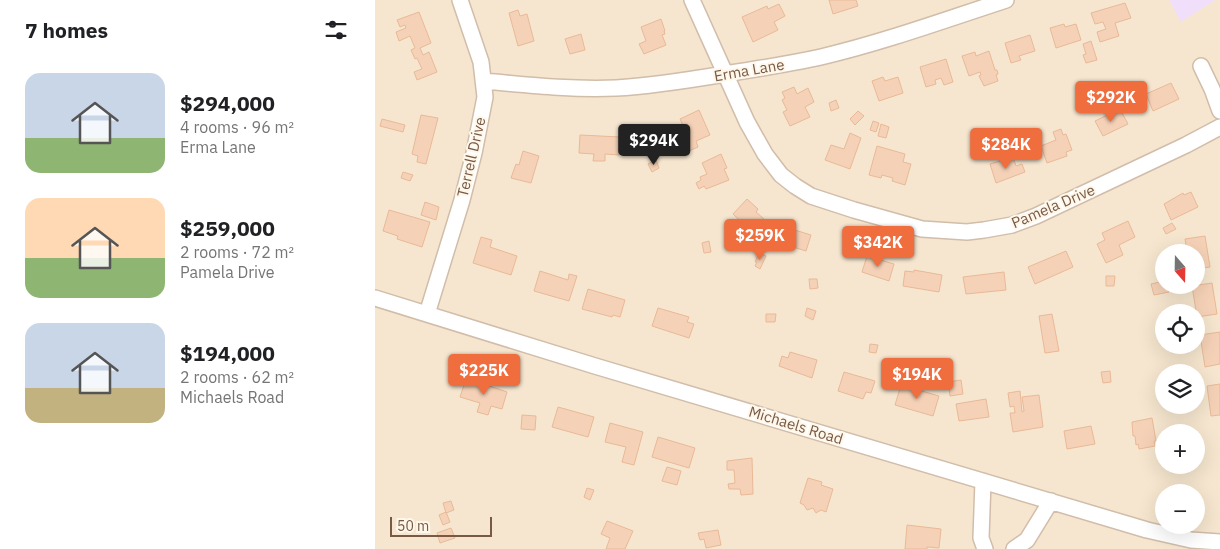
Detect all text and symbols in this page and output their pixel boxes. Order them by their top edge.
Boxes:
text: 7 homes [25,16,108,44]
icon: filters [322,16,350,44]
street label: Erma Lane [712,54,786,86]
pin: $292K [1076,80,1146,123]
text: $292K [1086,87,1136,107]
text: $294,000 [180,89,275,117]
icon: home [65,93,125,153]
street label: Terrell Drive [453,115,489,199]
text: 4 rooms · 96 m² [180,117,294,137]
pin: $294K [619,124,689,166]
pin: $284K [971,128,1041,170]
text: $294K [629,130,679,150]
text: $284K [981,134,1031,154]
text: Erma Lane [180,137,256,157]
street label: Pamela Drive [1008,180,1098,232]
text: $259,000 [180,214,275,242]
icon: home [65,218,125,278]
pin: $259K [725,218,795,261]
text: $259K [735,225,785,245]
pin: $342K [843,226,913,268]
text: $342K [853,232,903,252]
text: 2 rooms · 72 m² [180,242,294,262]
north arrow [1155,244,1205,294]
map controls [1155,244,1205,534]
text: Pamela Drive [180,262,275,282]
button: locate [1155,304,1205,354]
text: $194,000 [180,339,275,367]
icon: home [65,343,125,403]
pin: $225K [449,354,519,396]
pin: $194K [882,358,952,400]
text: $225K [459,360,509,380]
text: $194K [892,364,942,384]
button: layers [1155,364,1205,414]
text: 2 rooms · 62 m² [180,367,294,387]
text: Michaels Road [180,387,284,407]
street label: Michaels Road [747,402,845,448]
button: + [1155,424,1205,474]
button: − [1155,484,1205,534]
scale bar [390,514,493,537]
text: 50 m [397,517,429,535]

